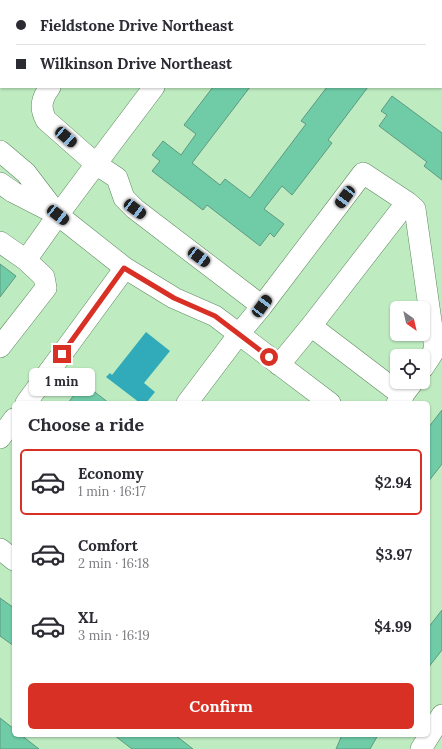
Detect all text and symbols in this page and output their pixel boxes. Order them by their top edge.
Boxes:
text: Fieldstone Drive Northeast [40,16,234,35]
text: Wilkinson Drive Northeast [40,54,232,73]
car [53,125,79,149]
car [333,184,357,210]
car [122,197,148,221]
car [45,203,71,227]
car [186,245,212,269]
car [250,293,274,319]
north arrow [390,301,430,341]
map controls [390,301,430,389]
route end [53,345,71,363]
route start [260,348,278,366]
button: locate [390,349,430,389]
callout: 1 min [29,368,95,396]
text: 1 min [45,373,79,390]
text: Choose a ride [28,413,144,436]
icon: car [30,464,66,500]
text: Economy [78,464,143,483]
text: $2.94 [375,473,412,492]
text: 1 min · 16:17 [78,483,146,500]
icon: car [30,536,66,572]
text: Comfort [78,536,138,555]
text: $3.97 [376,545,412,564]
text: 2 min · 16:18 [78,555,149,572]
icon: car [30,608,66,644]
text: XL [78,608,98,627]
text: $4.99 [374,617,412,636]
text: 3 min · 16:19 [78,627,150,644]
button: Confirm [28,683,414,729]

